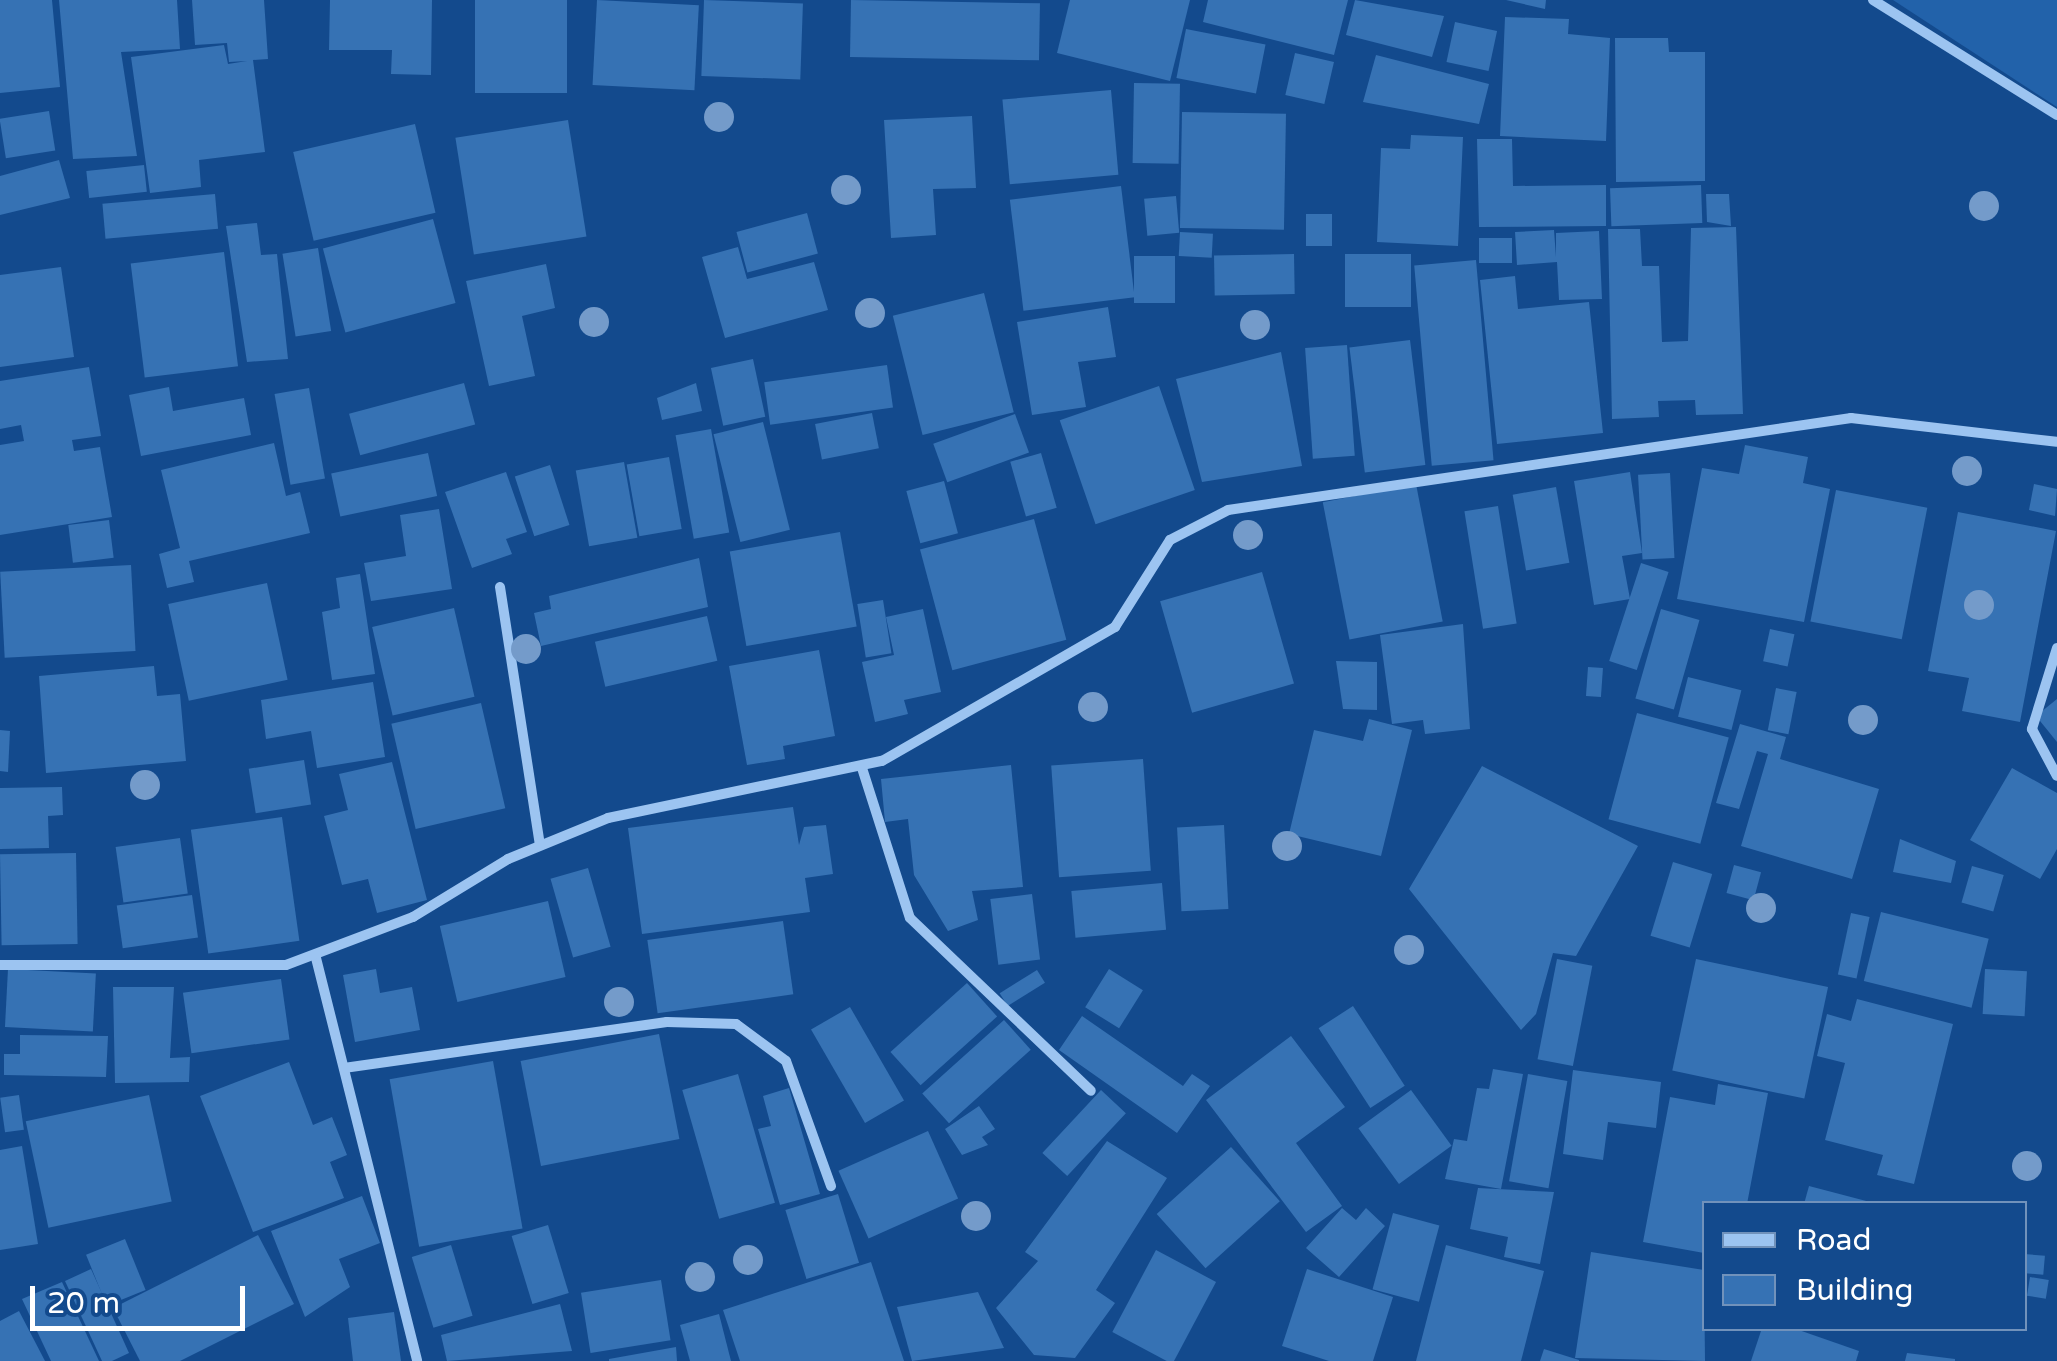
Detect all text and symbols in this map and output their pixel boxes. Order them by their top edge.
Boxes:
legend [1702,1201,2027,1331]
text: Road [1796,1222,1871,1259]
scale bar [35,1266,250,1328]
text: Building [1796,1272,1913,1309]
text: 20 m [47,1285,120,1322]

